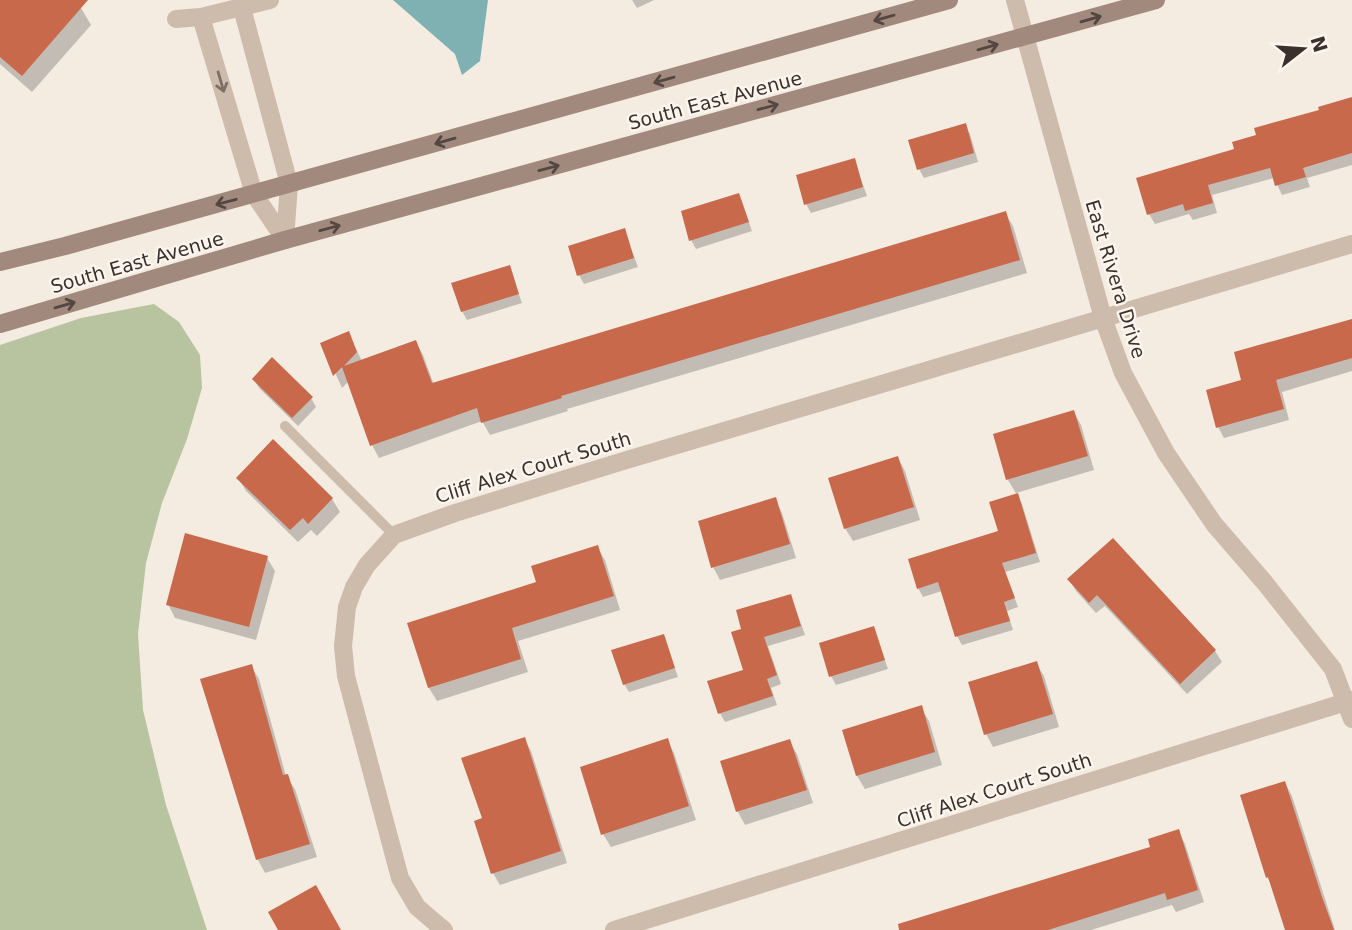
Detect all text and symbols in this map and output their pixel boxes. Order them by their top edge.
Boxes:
one-way arrow [1079,11,1101,24]
one-way arrow [873,13,895,26]
north arrow [1268,14,1338,84]
text: N [1306,33,1332,55]
one-way arrow [976,40,998,53]
street label: South East Avenue [626,66,804,134]
one-way arrow [215,71,228,93]
one-way arrow [654,74,676,87]
one-way arrow [757,100,779,113]
one-way arrow [435,135,457,148]
one-way arrow [537,161,560,174]
one-way arrow [215,196,238,209]
street label: East Rivera Drive [1081,197,1151,361]
one-way arrow [318,221,340,234]
street label: South East Avenue [48,227,226,297]
one-way arrow [54,297,76,310]
street label: Cliff Alex Court South [433,427,633,507]
street label: Cliff Alex Court South [894,748,1094,832]

